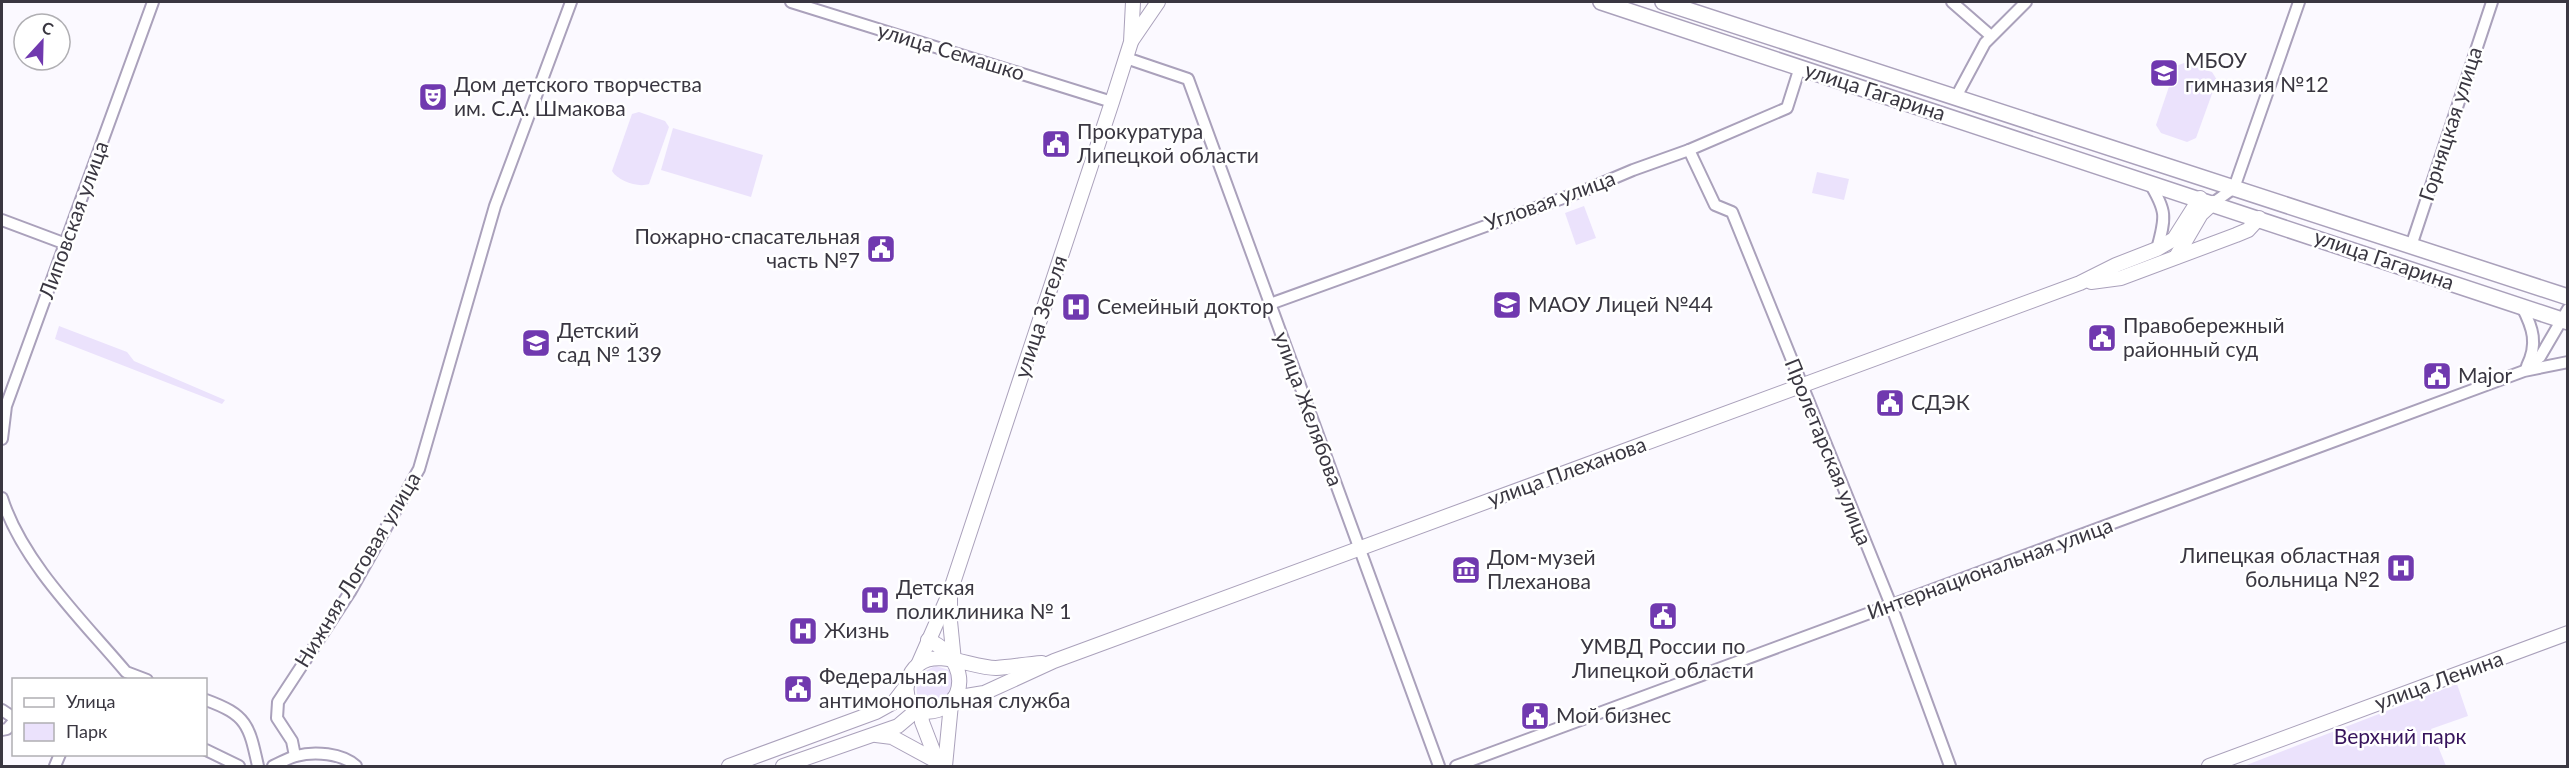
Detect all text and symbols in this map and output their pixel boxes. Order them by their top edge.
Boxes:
north arrow [12,12,72,72]
street label: улица Семашко [875,16,1028,85]
text: С [39,17,57,39]
street label: Горняцкая улица [2413,43,2486,204]
place label: МБОУ гимназия №12 [2185,47,2329,96]
street label: улица Гагарина [1802,56,1949,125]
school or university icon: МБОУ гимназия №12 [2148,57,2180,89]
place label: Дом детского творчества им. С.А. Шмакова [454,71,702,120]
theatre icon: Дом детского творчества им. С.А. Шмакова [417,81,449,113]
place label: Прокуратура Липецкой области [1076,118,1259,167]
public building icon: Прокуратура Липецкой области [1040,128,1072,160]
street label: Липовская улица [32,137,113,303]
street label: Угловая улица [1481,164,1618,235]
place label: Пожарно-спасательная часть №7 [634,223,860,272]
street label: улица Гагарина [2311,223,2458,294]
public building icon: Пожарно-спасательная часть №7 [865,233,897,265]
street label: улица Зегеля [1008,252,1071,381]
school or university icon: МАОУ Лицей №44 [1491,289,1523,321]
hospital icon: Семейный доктор [1060,291,1092,323]
place label: МАОУ Лицей №44 [1528,291,1713,316]
place label: Семейный доктор [1097,293,1274,318]
place label: Правобережный районный суд [2123,312,2285,361]
place label: Детский сад № 139 [557,317,662,366]
public building icon: Правобережный районный суд [2086,322,2118,354]
school or university icon: Детский сад № 139 [520,327,552,359]
street label: улица Желябова [1270,328,1349,489]
street label: Пролетарская улица [1781,355,1878,548]
public building icon: Major [2421,360,2453,392]
place label: Major [2458,362,2513,387]
public building icon: СДЭК [1874,387,1906,419]
place label: СДЭК [1911,389,1970,414]
street label: улица Плеханова [1484,430,1649,511]
street label: Нижняя Логовая улица [289,467,425,671]
street label: Интернациональная улица [1863,511,2116,624]
place label: Липецкая областная больница №2 [2179,542,2380,591]
place label: Дом-музей Плеханова [1487,544,1596,593]
hospital icon: Липецкая областная больница №2 [2385,552,2417,584]
museum icon: Дом-музей Плеханова [1450,554,1482,586]
place label: Детская поликлиника № 1 [896,574,1071,623]
hospital icon: Детская поликлиника № 1 [859,584,891,616]
public building icon: УМВД России по Липецкой области [1647,600,1679,632]
hospital icon: Жизнь [787,615,819,647]
place label: Жизнь [824,617,889,642]
place label: УМВД России по Липецкой области [1571,633,1754,682]
street label: улица Ленина [2371,645,2506,714]
place label: Федеральная антимонопольная служба [819,663,1070,712]
public building icon: Федеральная антимонопольная служба [782,673,814,705]
legend [12,678,207,756]
text: Улица [66,690,116,712]
public building icon: Мой бизнес [1519,700,1551,732]
place label: Мой бизнес [1556,702,1671,727]
text: Парк [66,720,108,742]
park label: Верхний парк [2334,723,2466,748]

